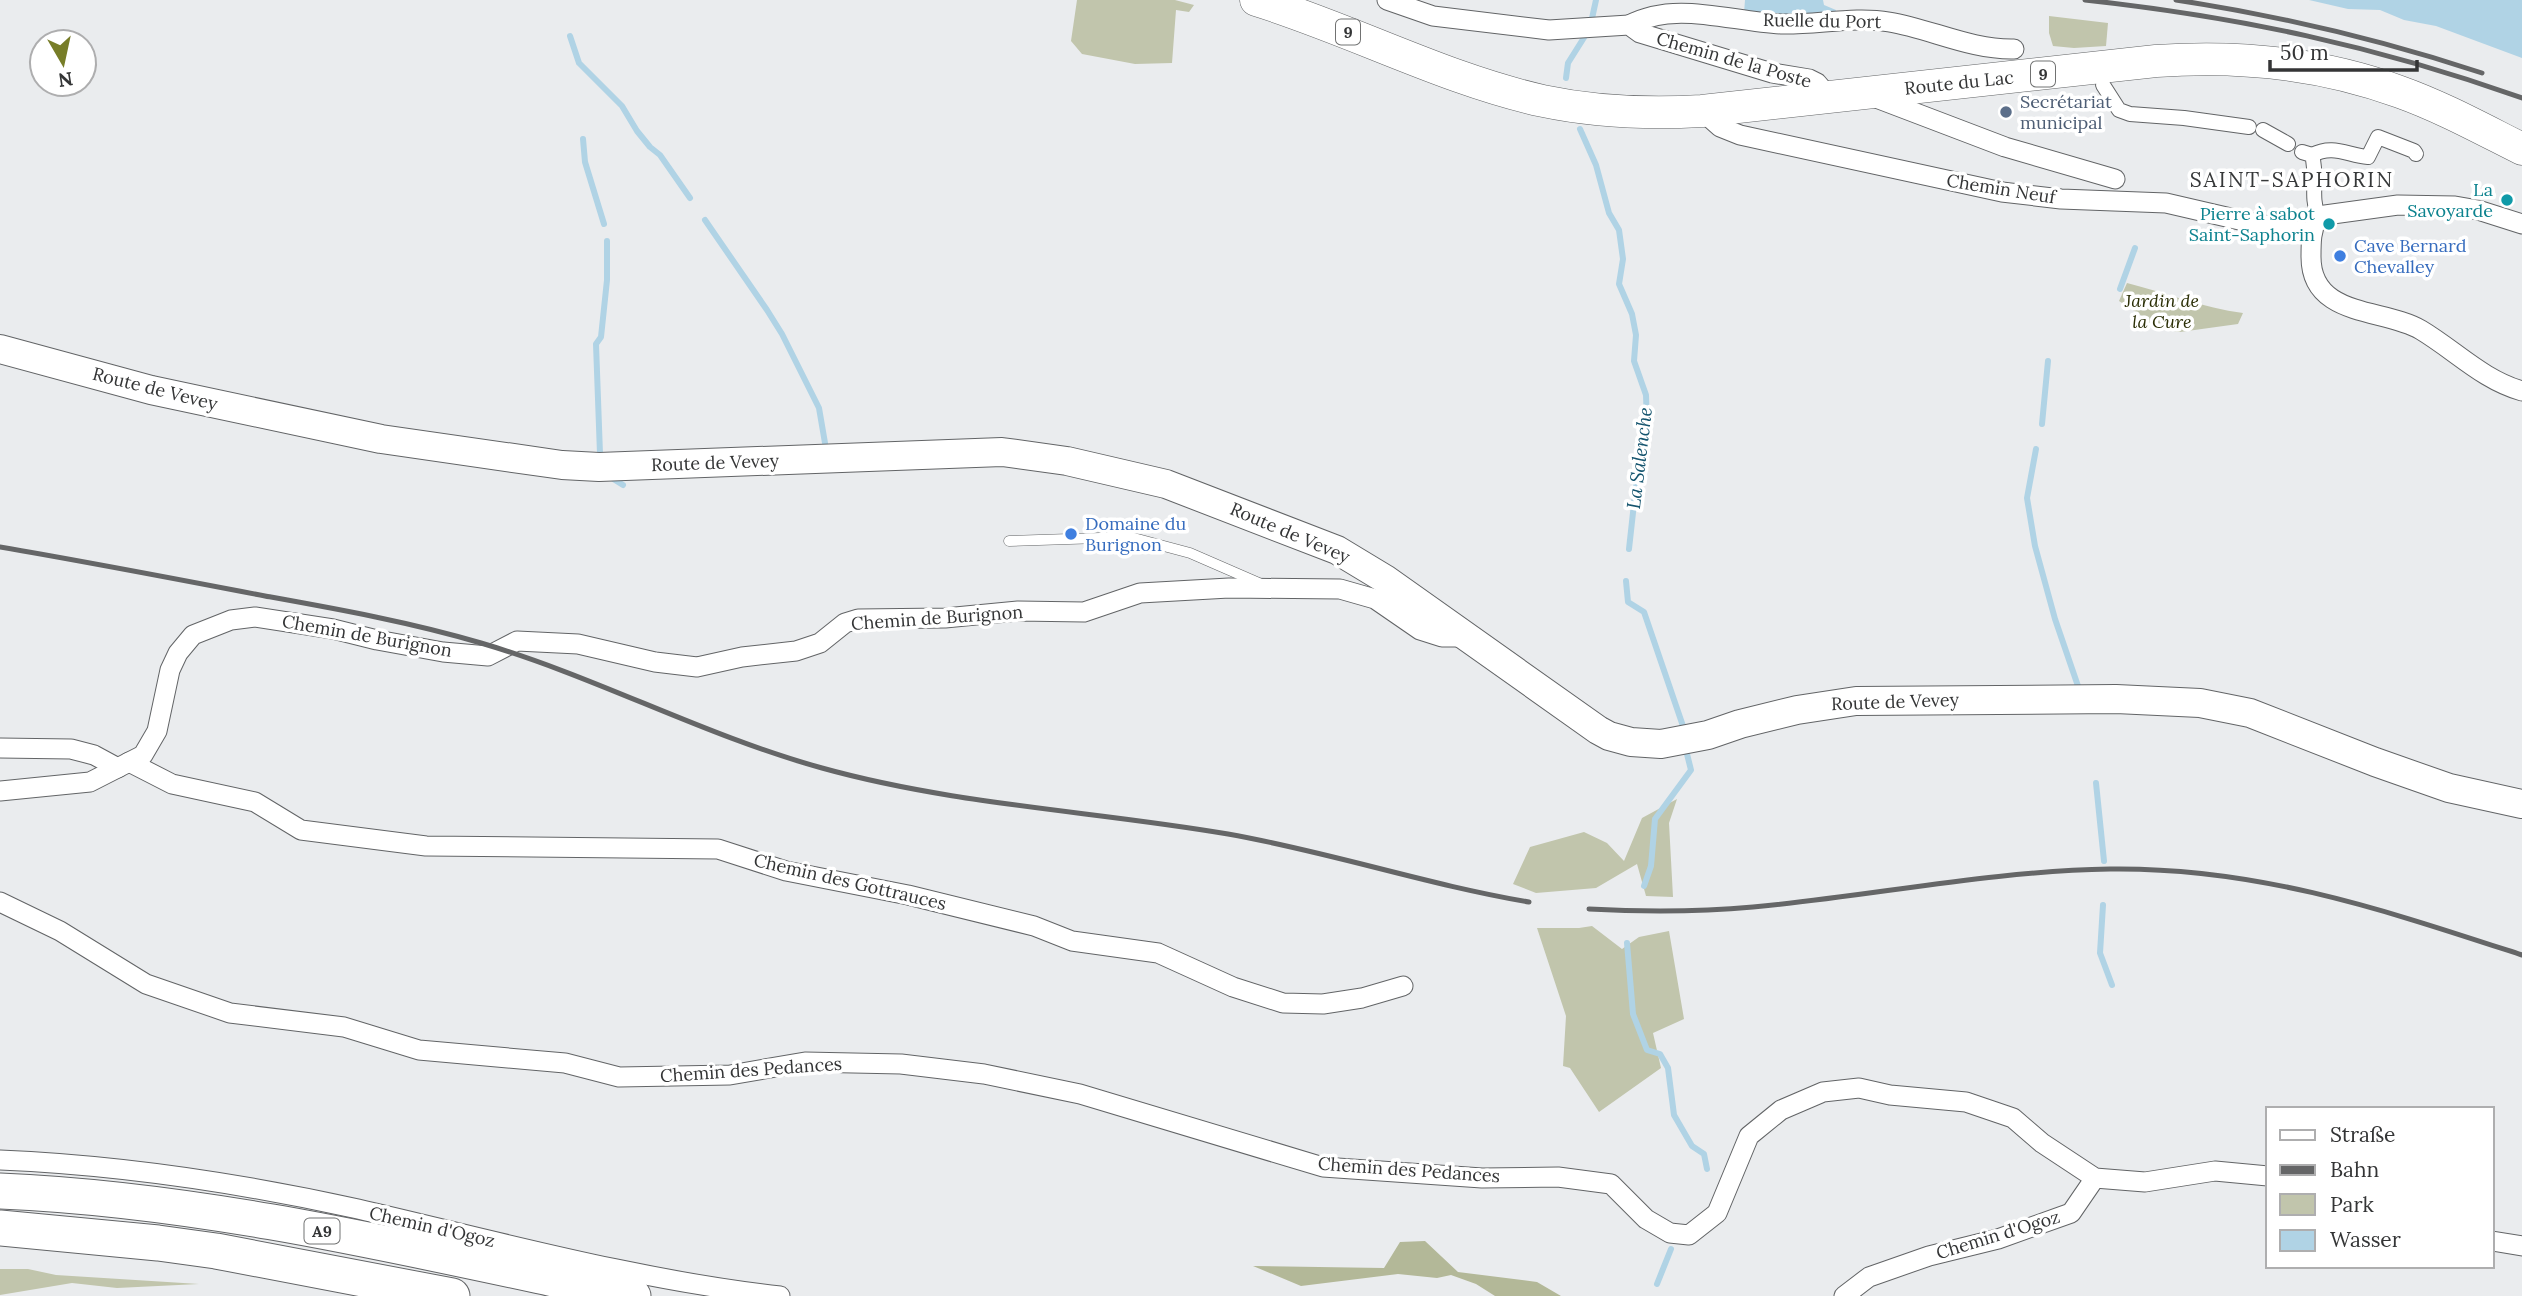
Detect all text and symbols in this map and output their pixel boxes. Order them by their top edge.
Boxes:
street label: Ruelle du Port [1763,8,1881,33]
road number: 9 [1336,20,1360,44]
street label: Chemin de la Poste [1654,26,1815,93]
north arrow [28,28,98,98]
scale bar [2270,28,2417,72]
text: 50 m [2280,39,2329,66]
road number: 9 [2031,61,2055,86]
street label: Route du Lac [1903,65,2015,100]
text: N [56,67,75,93]
place label: Secrétariat municipal [2020,90,2112,134]
marker: Secrétariat municipal [1998,104,2014,120]
district label: SAINT-SAPHORIN [2190,166,2394,193]
street label: Chemin Neuf [1945,169,2059,209]
place label: La Savoyarde [2407,178,2493,222]
marker: La Savoyarde [2499,192,2515,208]
place label: Pierre à sabot Saint-Saphorin [2189,202,2315,246]
marker: Pierre à sabot Saint-Saphorin [2321,216,2337,232]
place label: Cave Bernard Chevalley [2354,234,2467,278]
marker: Cave Bernard Chevalley [2332,248,2348,264]
park label: Jardin de la Cure [2124,289,2199,333]
street label: Route de Vevey [90,362,221,415]
water label: La Salenche [1621,406,1657,510]
street label: Route de Vevey [651,449,780,476]
street label: Route de Vevey [1227,497,1354,568]
place label: Domaine du Burignon [1085,512,1187,556]
marker: Domaine du Burignon [1063,526,1079,542]
street label: Chemin de Burignon [850,600,1024,635]
street label: Chemin de Burignon [280,609,454,662]
street label: Route de Vevey [1831,688,1960,715]
street label: Chemin des Gottrauces [752,848,949,915]
street label: Chemin des Pedances [659,1052,843,1087]
legend [2266,1107,2494,1268]
text: Straße [2330,1121,2395,1148]
street label: Chemin des Pedances [1317,1152,1501,1187]
text: Bahn [2330,1156,2379,1183]
text: Park [2330,1191,2374,1218]
street label: Chemin d'Ogoz [367,1201,497,1252]
street label: Chemin d'Ogoz [1933,1205,2063,1264]
road number: A9 [304,1218,340,1244]
text: Wasser [2330,1226,2401,1253]

